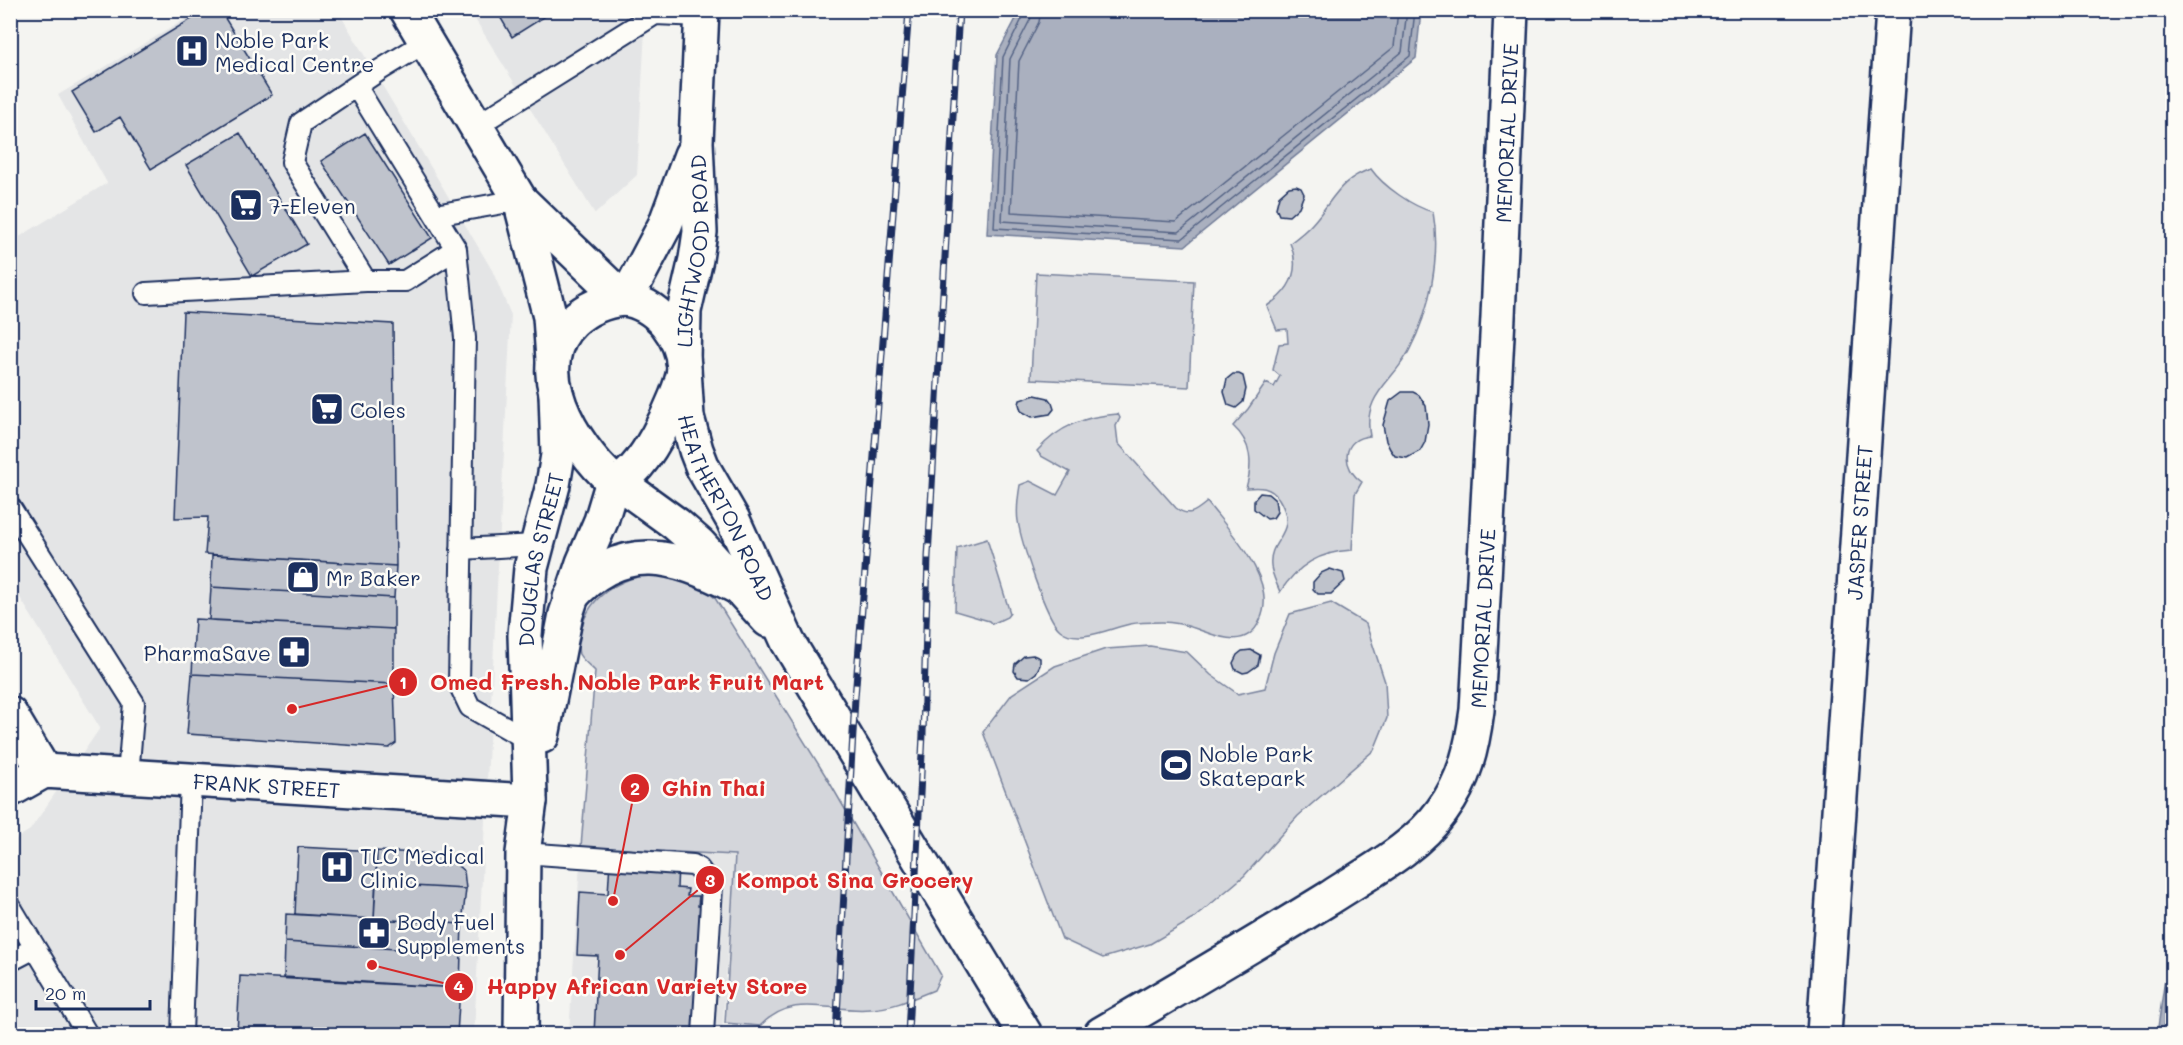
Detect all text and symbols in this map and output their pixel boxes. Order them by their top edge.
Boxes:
place label: Noble Park Medical Centre [215,26,374,77]
hospital icon: Noble Park Medical Centre [174,33,210,69]
street label: MEMORIAL DRIVE [1489,43,1523,223]
street label: LIGHTWOOD ROAD [670,154,714,348]
supermarket icon: 7-Eleven [228,187,264,223]
place label: 7-Eleven [269,192,356,219]
supermarket icon: Coles [309,391,345,427]
place label: Coles [350,396,406,423]
street label: HEATHERTON ROAD [673,411,781,605]
street label: JASPER STREET [1840,444,1877,601]
street label: DOUGLAS STREET [511,470,568,647]
street label: MEMORIAL DRIVE [1464,528,1500,709]
shop icon: Mr Baker [285,559,321,595]
place label: Mr Baker [326,564,421,591]
pharmacy icon: PharmaSave [276,634,312,670]
place label: PharmaSave [144,639,271,666]
callout: Omed Fresh. Noble Park Fruit Mart [388,662,836,702]
text: Omed Fresh. Noble Park Fruit Mart [430,667,824,696]
text: 1 [399,670,407,694]
place label: Noble Park Skatepark [1199,740,1313,791]
sports icon: Noble Park Skatepark [1158,747,1194,783]
street label: FRANK STREET [192,767,341,803]
callout: Ghin Thai [620,768,778,808]
text: Ghin Thai [662,773,766,802]
text: 2 [630,776,640,800]
place label: TLC Medical Clinic [360,842,485,893]
hospital icon: TLC Medical Clinic [319,849,355,885]
callout: Kompot Sina Grocery [695,860,986,900]
text: Kompot Sina Grocery [737,865,974,894]
text: 3 [705,868,716,892]
place label: Body Fuel Supplements [397,908,525,959]
pharmacy icon: Body Fuel Supplements [356,915,392,951]
callout: Happy African Variety Store [444,967,819,1007]
text: Happy African Variety Store [487,971,807,1000]
scale bar [36,973,150,1011]
text: 4 [453,974,465,998]
text: 20 m [45,981,86,1005]

